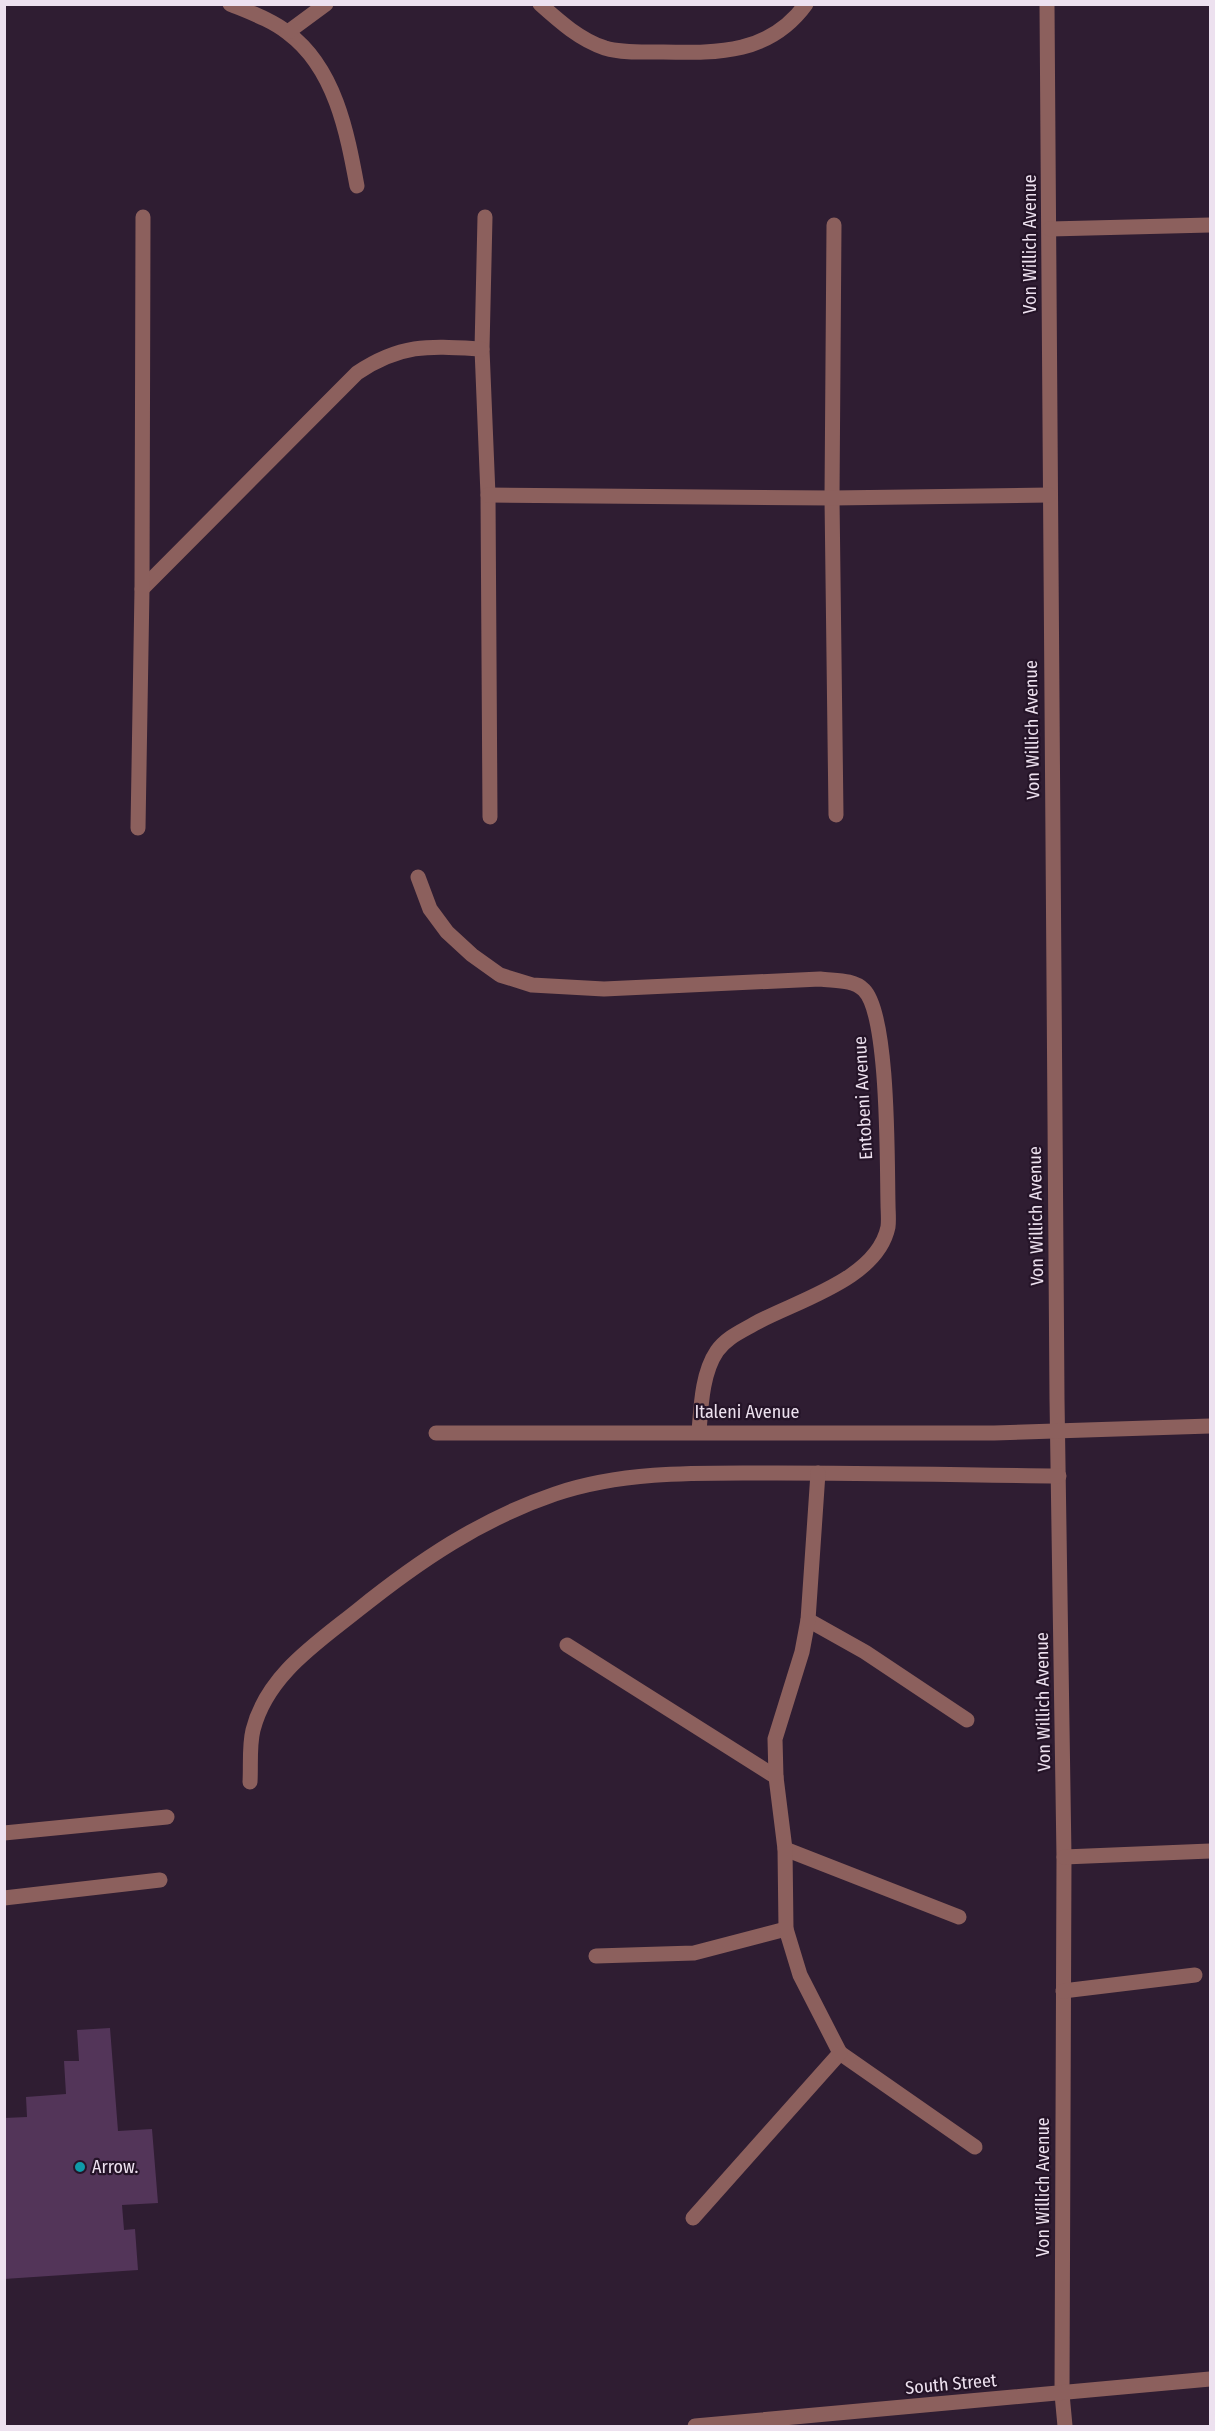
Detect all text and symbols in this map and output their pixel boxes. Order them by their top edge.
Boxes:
street label: Von Willich Avenue [1019,174,1041,314]
street label: Von Willich Avenue [1020,660,1044,800]
street label: Entobeni Avenue [849,1036,877,1160]
street label: Von Willich Avenue [1024,1146,1048,1286]
street label: Italeni Avenue [694,1401,800,1423]
street label: Von Willich Avenue [1031,1632,1055,1772]
street label: Von Willich Avenue [1032,2117,1054,2257]
place label: Arrow. [92,2156,138,2178]
marker: Arrow. [73,2160,87,2174]
street label: South Street [904,2369,998,2399]

